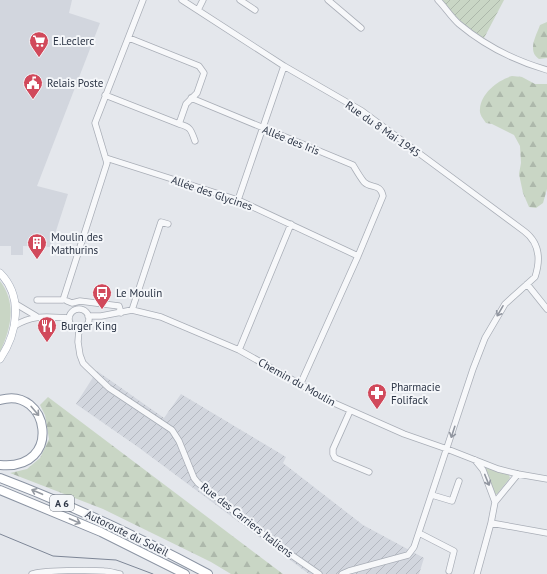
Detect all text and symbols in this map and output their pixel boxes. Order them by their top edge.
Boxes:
supermarket icon: E.Leclerc [28,30,50,58]
place label: E.Leclerc [53,34,94,48]
public building icon: Relais Poste [22,72,44,100]
place label: Relais Poste [47,76,104,90]
street label: Rue du 8 Mai 1945 [343,98,423,160]
street label: Allée des Iris [260,122,322,158]
street label: Allée des Glycines [170,173,255,214]
place label: Moulin des Mathurins [51,230,103,257]
building icon: Moulin des Mathurins [26,232,48,260]
bus stop icon: Le Moulin [91,282,113,310]
place label: Le Moulin [116,286,162,300]
one-way arrow [496,305,504,317]
restaurant icon: Burger King [36,315,58,343]
place label: Burger King [61,319,117,333]
street label: Chemin du Moulin [256,355,338,409]
place label: Pharmacie Folifack [391,380,441,407]
pharmacy icon: Pharmacie Folifack [366,382,388,410]
one-way arrow [30,406,39,416]
one-way arrow [449,425,456,438]
one-way arrow [483,473,491,485]
street label: Rue des Carriers Italiens [198,480,296,561]
one-way arrow [32,488,44,496]
road number: A 6 [50,495,74,511]
street label: Autoroute du Soleil [83,507,172,560]
one-way arrow [68,517,80,525]

